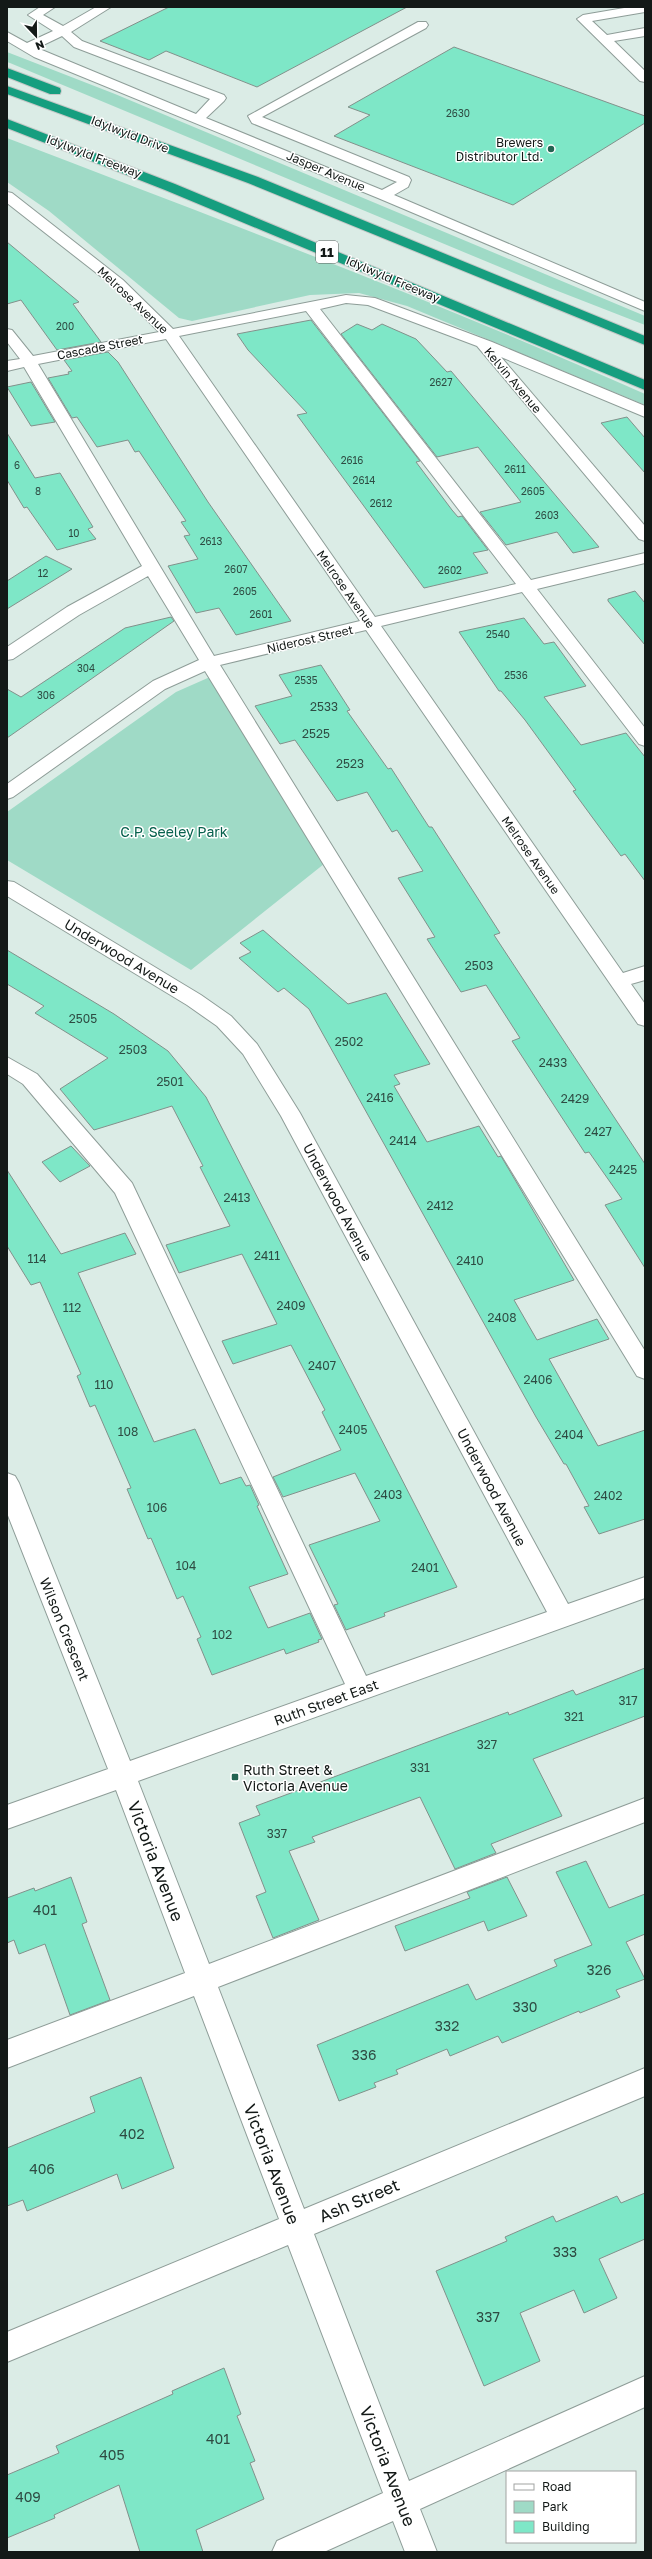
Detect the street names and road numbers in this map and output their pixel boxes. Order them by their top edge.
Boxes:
street label: Idylwyld Drive [89,112,171,156]
street label: Idylwyld Freeway [44,131,144,181]
street label: Jasper Avenue [284,148,368,194]
road number: 11 [316,241,338,263]
street label: Idylwyld Freeway [344,252,442,306]
street label: Melrose Avenue [94,263,172,337]
street label: Cascade Street [56,331,145,363]
street label: Kelvin Avenue [481,344,545,416]
street label: Melrose Avenue [314,547,378,631]
street label: Niderost Street [265,622,355,656]
street label: Melrose Avenue [499,813,563,897]
street label: Underwood Avenue [62,915,182,997]
street label: Underwood Avenue [300,1140,376,1264]
street label: Underwood Avenue [454,1425,530,1549]
street label: Wilson Crescent [37,1575,93,1683]
street label: Ruth Street East [272,1675,380,1729]
street label: Victoria Avenue [123,1798,189,1924]
street label: Victoria Avenue [239,2101,305,2227]
street label: Ash Street [316,2174,403,2226]
street label: Victoria Avenue [355,2403,421,2529]

